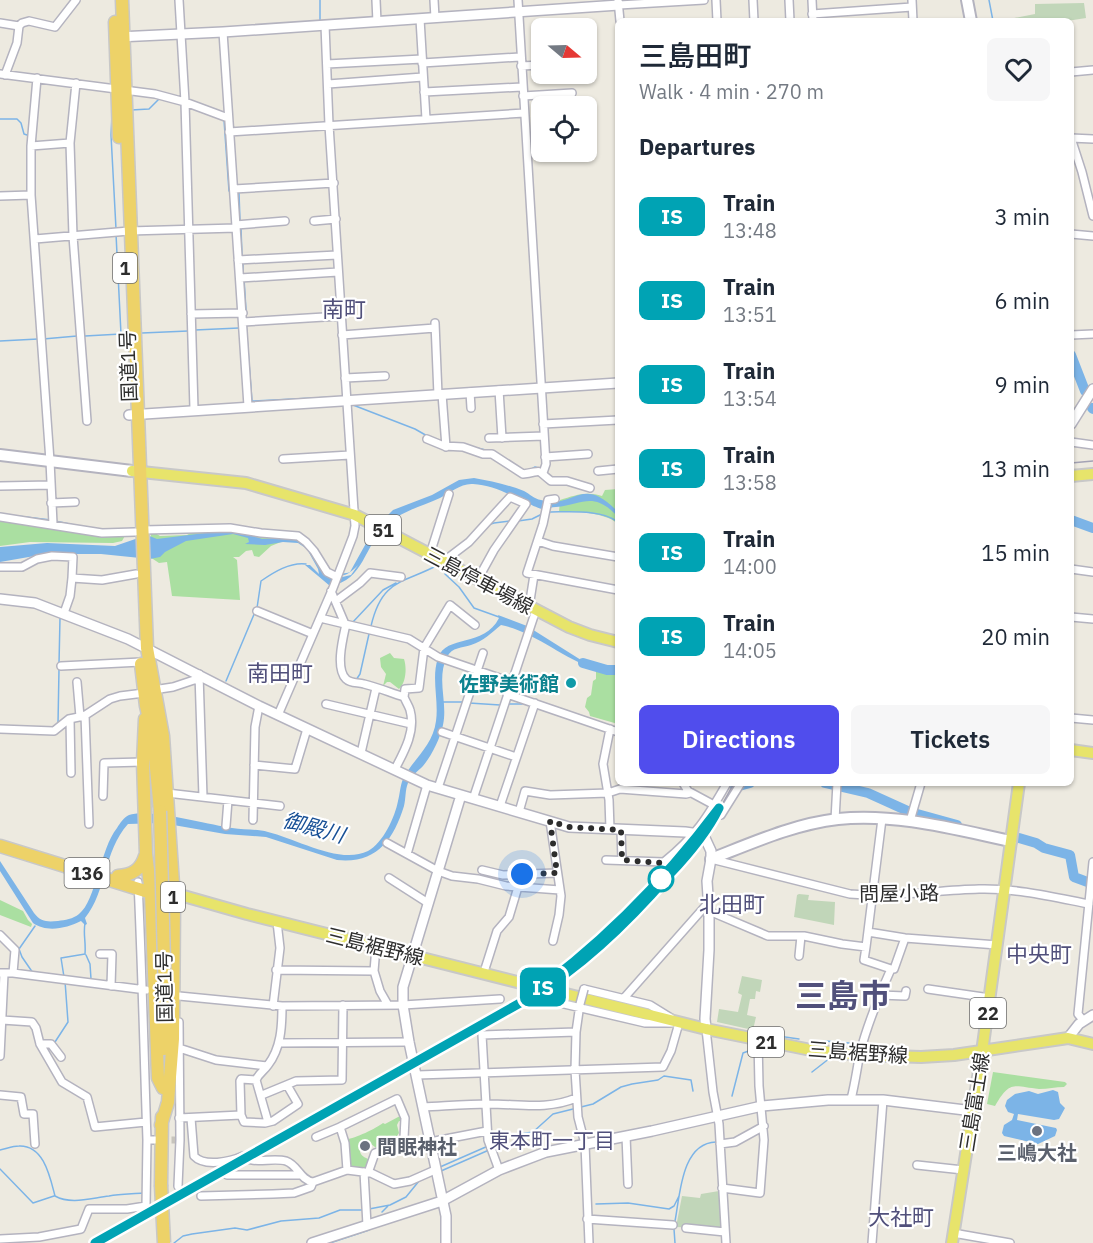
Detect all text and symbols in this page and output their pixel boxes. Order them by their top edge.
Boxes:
north arrow [531,18,597,84]
map controls [531,18,597,162]
text: 三島田町 [639,37,751,74]
button: heart [987,38,1050,101]
text: Walk · 4 min · 270 m [639,78,824,105]
button: locate [531,96,597,162]
text: Departures [639,132,755,161]
text: Train [723,188,775,217]
text: IS [661,202,683,230]
text: 3 min [994,202,1050,231]
text: 13:48 [723,217,777,244]
road number: 1 [113,253,137,283]
text: Train [723,272,775,301]
text: IS [661,286,683,314]
text: 6 min [994,286,1050,315]
district label: 南町 [322,294,366,323]
text: 13:51 [723,301,777,328]
street label: 国道1号 [113,330,143,402]
text: Train [723,356,775,385]
text: IS [661,370,683,398]
text: 9 min [994,370,1050,399]
text: 13:54 [723,385,777,412]
text: Train [723,440,775,469]
text: IS [661,454,683,482]
text: 13 min [981,454,1050,483]
text: 13:58 [723,469,777,496]
road number: 51 [365,515,401,545]
text: Train [723,524,775,553]
text: IS [661,538,683,566]
text: 15 min [981,538,1050,567]
street label: 三島停車場線 [420,540,538,620]
text: 14:00 [723,553,777,580]
text: Train [723,608,775,637]
text: IS [661,622,683,650]
text: 20 min [981,622,1050,651]
text: 14:05 [723,637,777,664]
district label: 南田町 [247,658,313,687]
place label: 佐野美術館 [459,670,559,697]
marker: 佐野美術館 [564,676,578,690]
button: Directions [639,705,839,774]
button: Tickets [851,705,1050,774]
water label: 御殿川 [280,805,350,849]
road number: 136 [64,858,110,888]
your location [507,859,537,889]
unlabelled marker [648,866,674,892]
street label: 問屋小路 [859,879,939,907]
road number: 1 [161,882,185,912]
district label: 北田町 [699,889,765,918]
street label: 三島裾野線 [323,921,427,971]
district label: 中央町 [1006,939,1072,968]
street label: 国道1号 [150,951,178,1023]
line badge: IS [516,968,570,1006]
text: IS [532,973,554,1001]
district label: 三島市 [795,974,891,1016]
road number: 22 [970,998,1006,1028]
road number: 21 [748,1027,784,1057]
street label: 三島裾野線 [807,1035,909,1069]
street label: 三島富士線 [953,1051,995,1153]
marker: 三嶋大社 [1030,1124,1044,1138]
district label: 東本町一丁目 [489,1126,615,1154]
place label: 間眠神社 [377,1133,457,1160]
marker: 間眠神社 [358,1139,372,1153]
place label: 三嶋大社 [997,1139,1077,1166]
district label: 大社町 [868,1202,934,1231]

